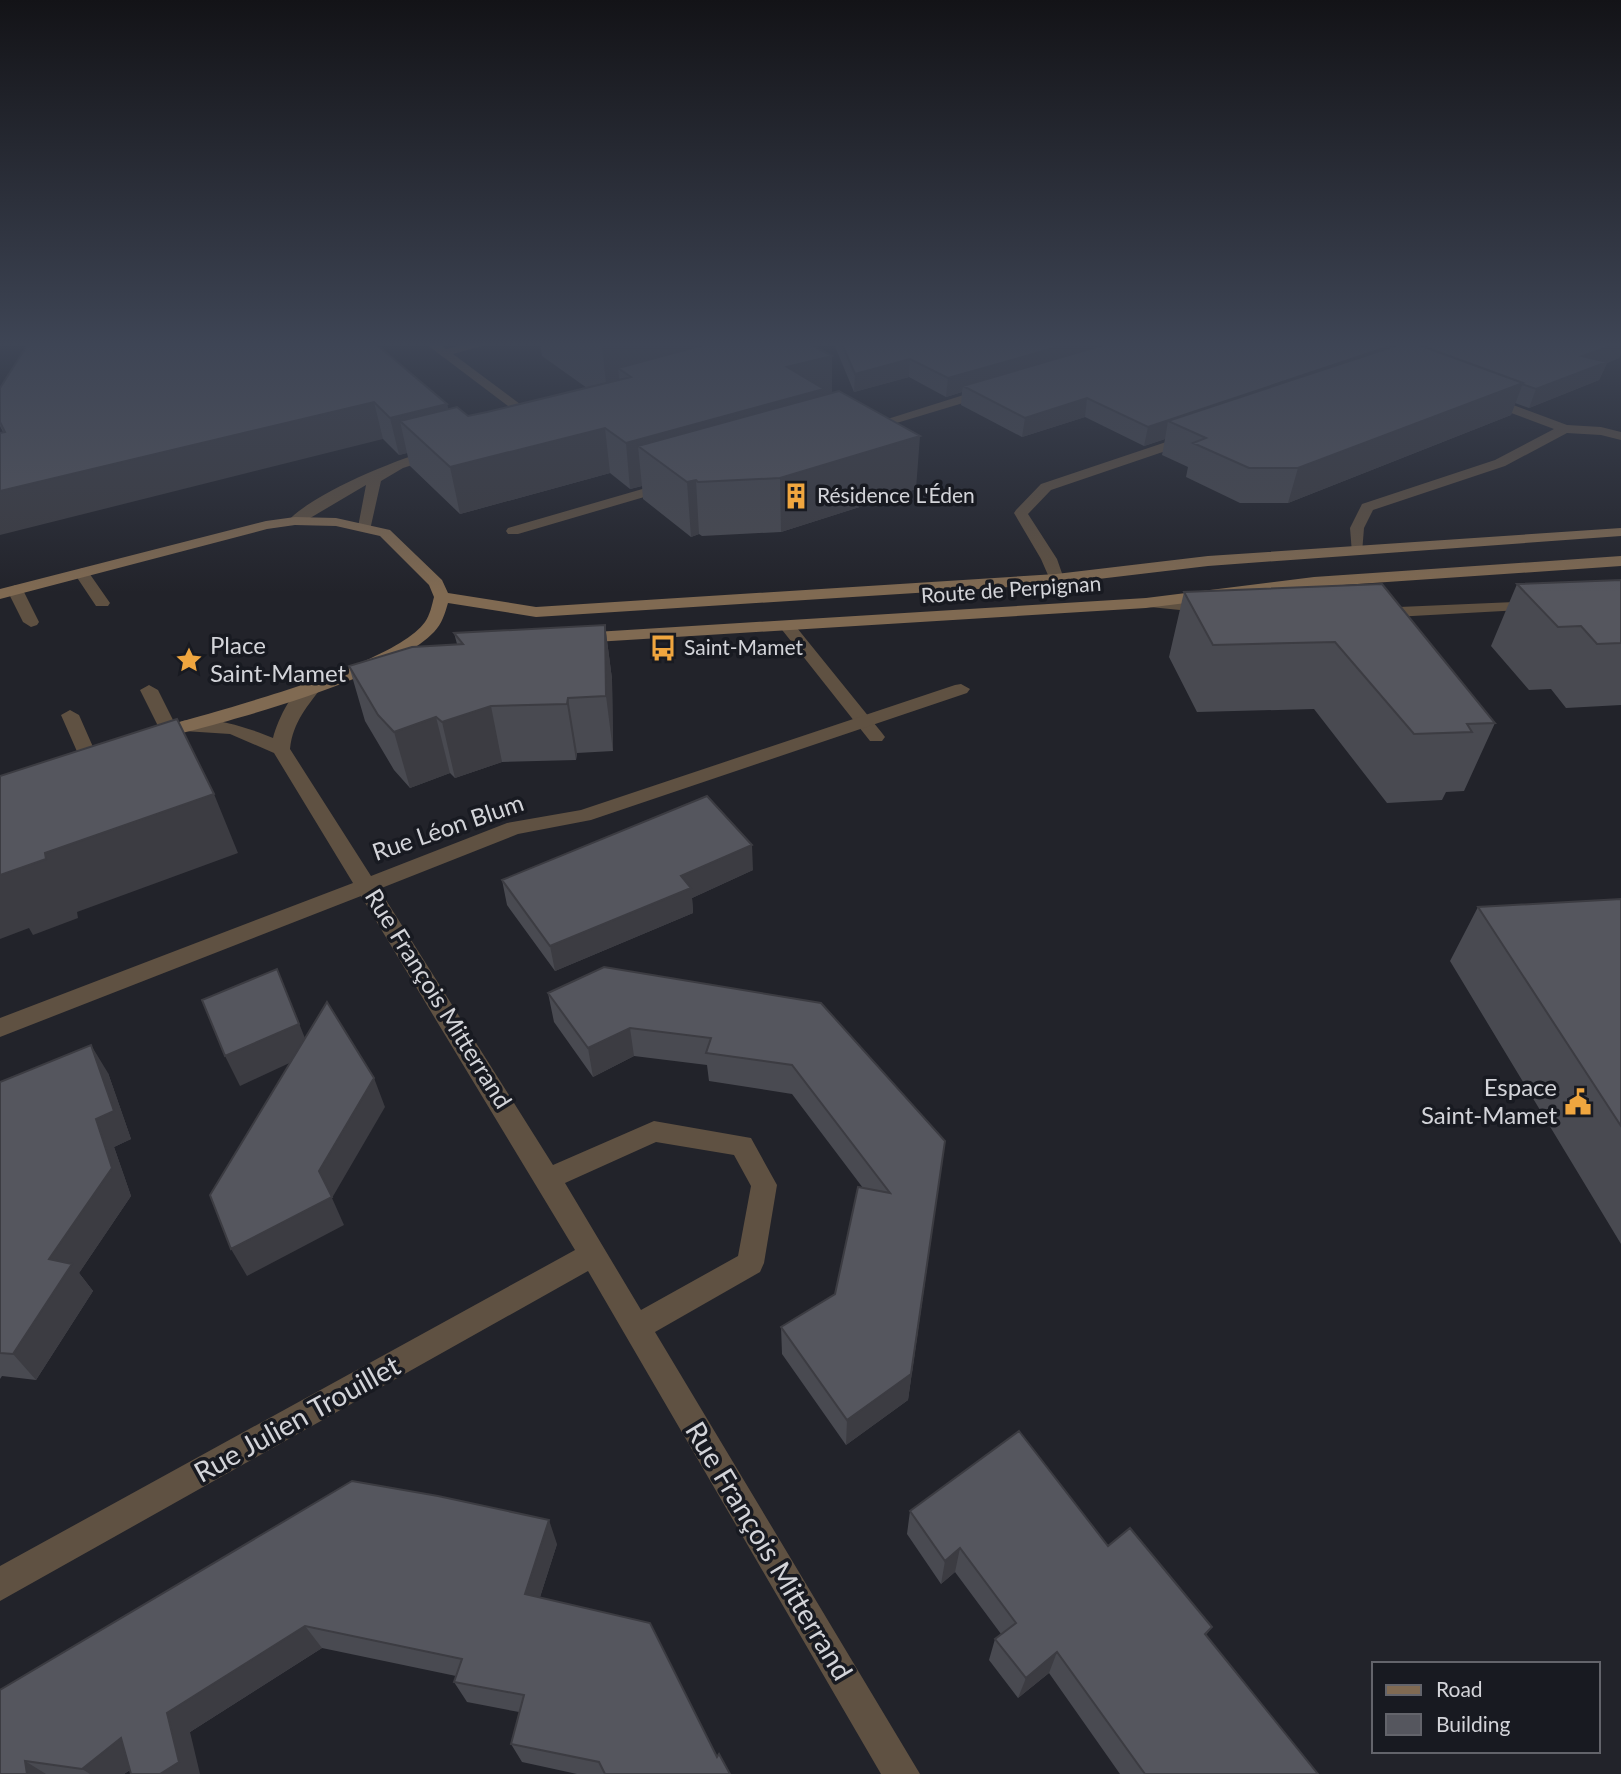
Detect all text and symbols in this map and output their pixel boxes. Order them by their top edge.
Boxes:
building icon: Résidence L'Éden [781,481,811,511]
place label: Résidence L'Éden [817,482,975,507]
street label: Route de Perpignan [920,570,1102,607]
place label: Place Saint-Mamet [210,630,346,687]
bus stop icon: Saint-Mamet [648,633,678,663]
place label: Saint-Mamet [684,634,804,659]
place icon: Place Saint-Mamet [174,645,204,675]
street label: Rue Léon Blum [368,787,527,866]
street label: Rue François Mitterrand [360,883,519,1113]
place label: Espace Saint-Mamet [1421,1072,1557,1129]
public building icon: Espace Saint-Mamet [1563,1087,1593,1117]
street label: Rue Julien Trouillet [188,1347,405,1489]
street label: Rue François Mitterrand [679,1415,861,1686]
legend [1372,1662,1600,1753]
text: Road [1436,1676,1483,1701]
text: Building [1436,1711,1511,1736]

